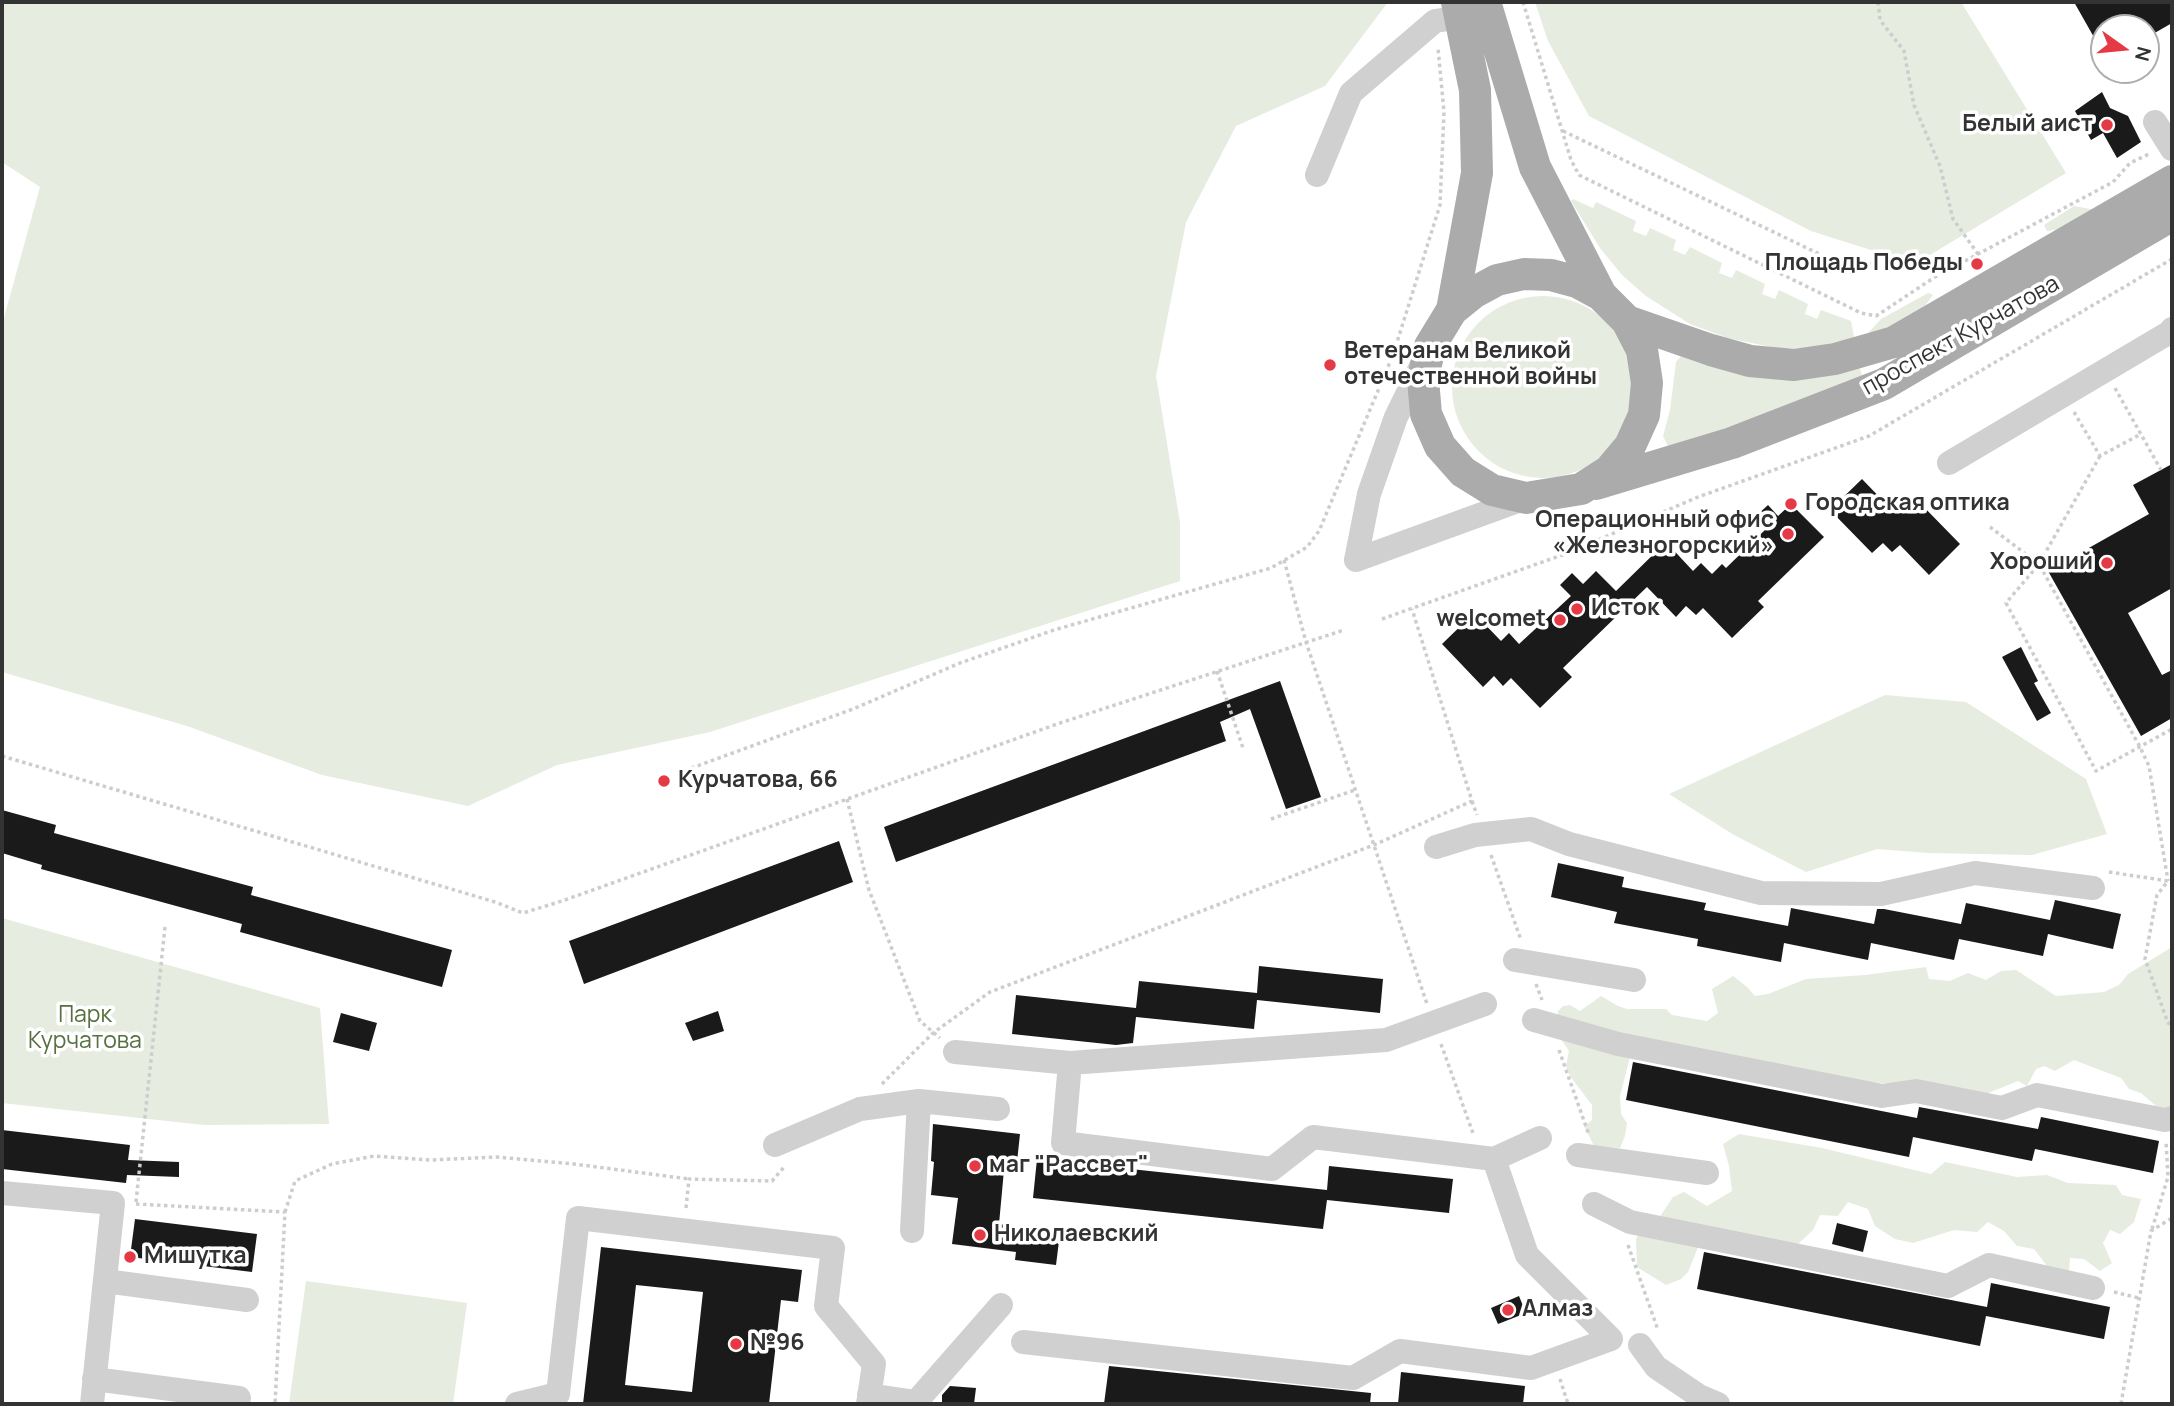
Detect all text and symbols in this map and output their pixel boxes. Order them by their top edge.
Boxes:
north arrow [2090,14,2160,84]
text: N [2129,44,2158,64]
place label: Белый аист [1962,111,2093,139]
marker: Белый аист [2099,117,2115,133]
place label: Площадь Победы [1765,250,1963,278]
marker: Площадь Победы [1969,256,1985,272]
street label: проспект Курчатова [1858,270,2064,402]
place label: Ветеранам Великой отечественной войны [1344,338,1597,392]
marker: Ветеранам Великой отечественной войны [1322,357,1338,373]
place label: Городская оптика [1805,490,2010,518]
marker: Городская оптика [1783,496,1799,512]
place label: Операционный офис «Железногорский» [1535,507,1774,561]
marker: Операционный офис «Железногорский» [1780,526,1796,542]
place label: Хороший [1990,549,2093,577]
marker: Хороший [2099,555,2115,571]
place label: Исток [1591,595,1659,623]
marker: Исток [1569,601,1585,617]
place label: welcomet [1436,606,1546,634]
marker: welcomet [1552,612,1568,628]
place label: Курчатова, 66 [678,767,838,795]
marker: Курчатова, 66 [656,773,672,789]
park label: Парк Курчатова [28,1002,142,1056]
place label: маг "Рассвет" [989,1152,1149,1180]
marker: маг "Рассвет" [967,1158,983,1174]
place label: Николаевский [994,1221,1158,1249]
marker: Николаевский [972,1227,988,1243]
place label: Мишутка [144,1243,247,1271]
marker: Мишутка [122,1249,138,1265]
place label: Алмаз [1522,1296,1593,1324]
marker: Алмаз [1500,1302,1516,1318]
place label: №96 [750,1330,805,1358]
marker: №96 [728,1336,744,1352]

